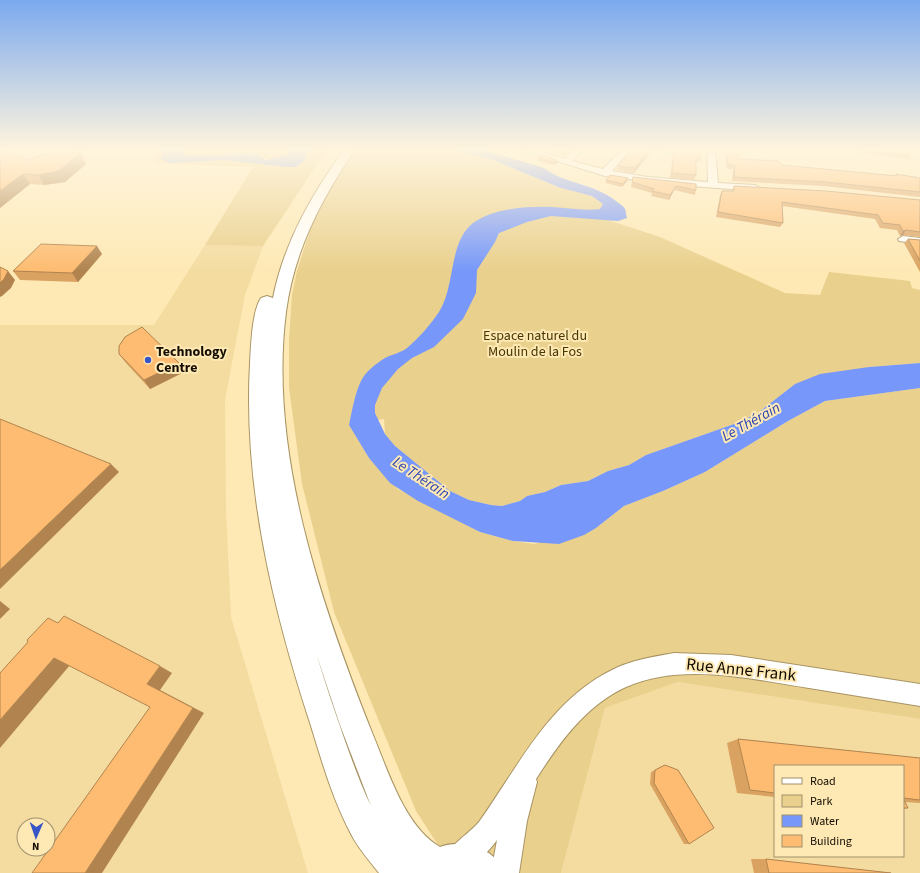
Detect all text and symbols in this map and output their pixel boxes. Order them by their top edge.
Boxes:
park label: Espace naturel du Moulin de la Fos [483,326,587,362]
place label: Technology Centre [156,342,228,378]
marker: Technology Centre [143,355,153,365]
water label: Le Thérain [718,397,784,447]
water label: Le Thérain [388,452,454,504]
street label: Rue Anne Frank [685,652,798,688]
legend [774,765,904,857]
text: Road [810,773,836,790]
text: Park [810,793,832,810]
text: Water [810,813,840,830]
north arrow [16,817,56,857]
text: Building [810,833,852,850]
text: N [32,839,40,854]

